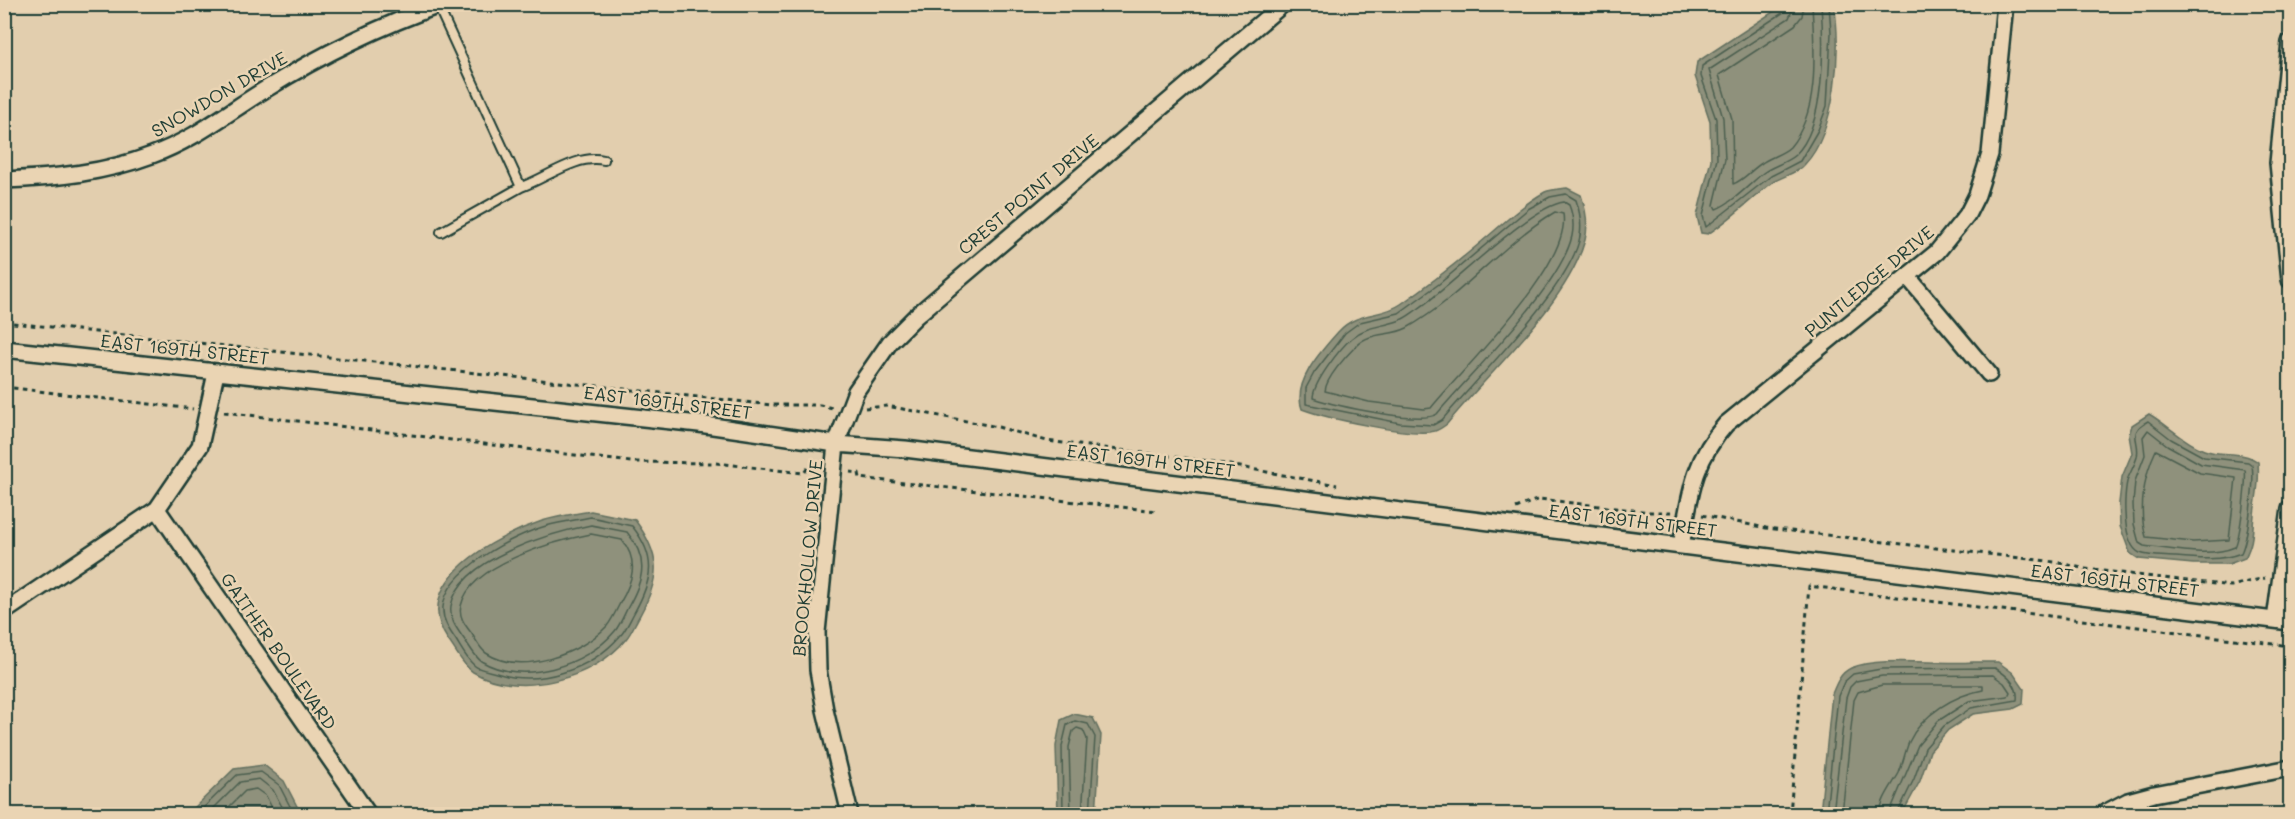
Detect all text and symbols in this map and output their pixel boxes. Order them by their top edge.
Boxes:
street label: SNOWDON DRIVE [147,45,291,143]
street label: CREST POINT DRIVE [953,128,1103,260]
street label: PUNTLEDGE DRIVE [1799,220,1939,342]
street label: EAST 169TH STREET [100,328,270,370]
street label: EAST 169TH STREET [583,380,753,424]
street label: EAST 169TH STREET [1066,438,1236,482]
street label: BROOKHOLLOW DRIVE [786,458,828,658]
street label: EAST 169TH STREET [1548,498,1718,542]
street label: EAST 169TH STREET [2030,558,2200,602]
street label: GAITHER BOULEVARD [216,568,342,734]

